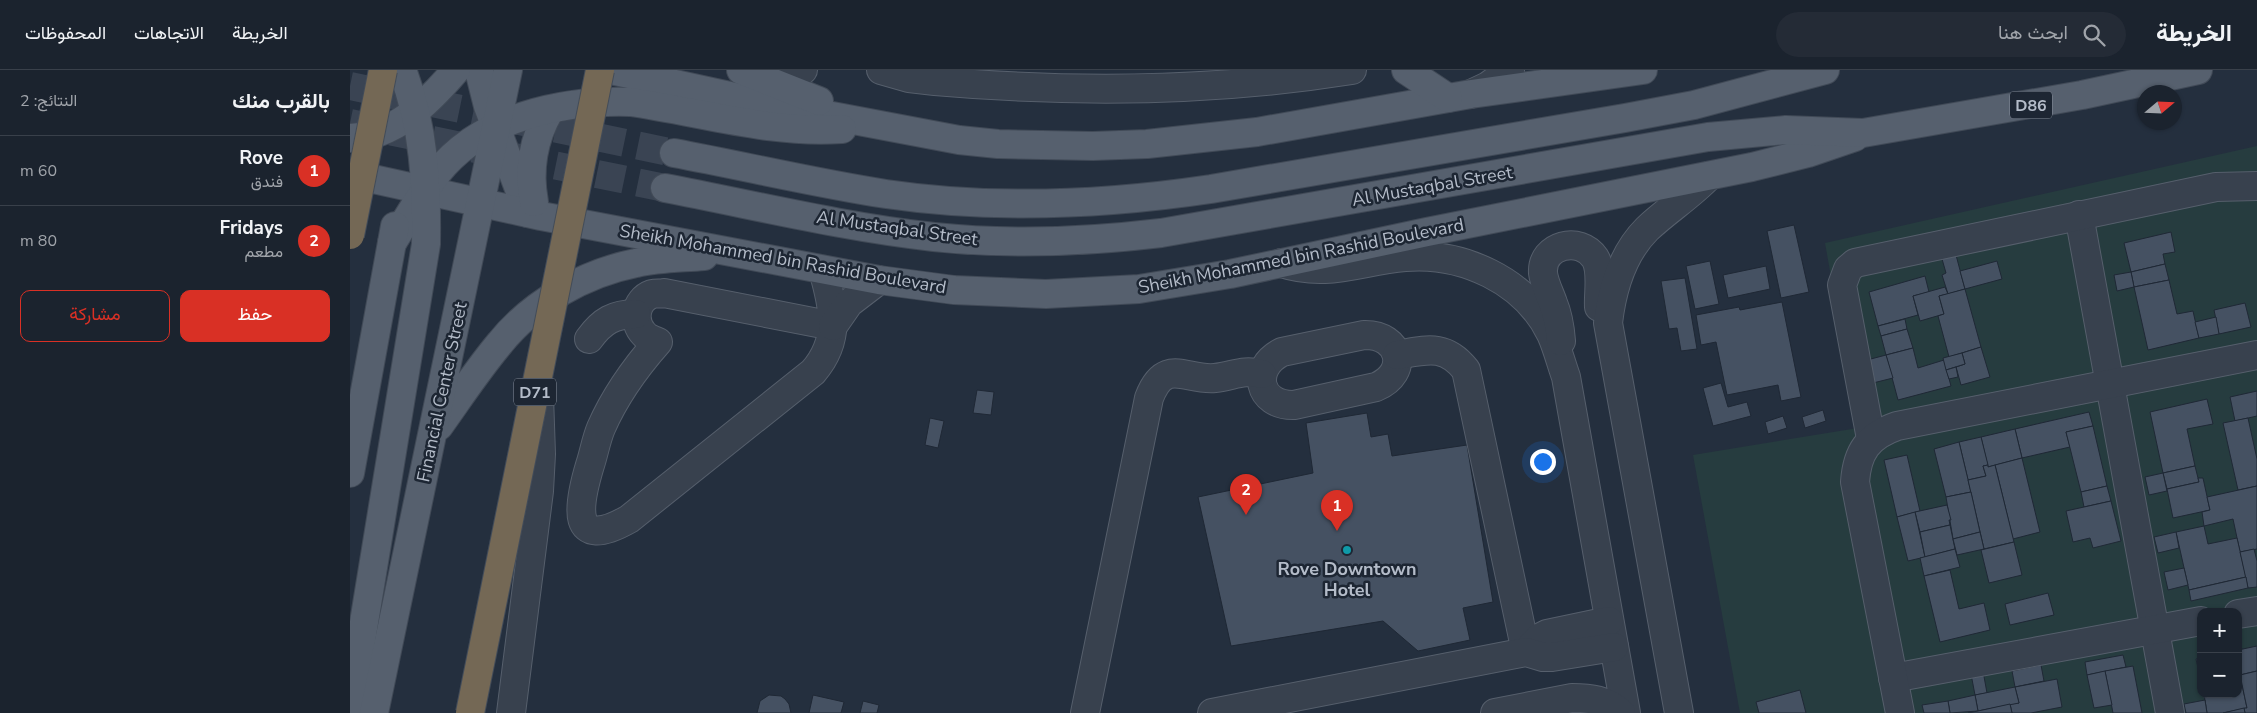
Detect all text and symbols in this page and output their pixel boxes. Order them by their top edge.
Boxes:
search box [1776,12,2126,57]
text: الخريطة [2156,17,2232,49]
text: ابحث هنا [1998,20,2068,46]
text: المحفوظات [25,21,106,45]
text: الاتجاهات [134,21,204,45]
text: الخريطة [232,21,288,45]
icon: search [2080,21,2108,49]
north arrow [2137,85,2182,130]
text: بالقرب منك [232,87,330,115]
text: النتائج: 2 [20,90,77,112]
road number: D86 [2010,92,2052,118]
text: Rove [239,145,283,171]
text: 60 m [20,160,57,182]
text: 1 [309,160,319,182]
street label: Al Mustaqbal Street [1350,160,1515,212]
text: فندق [251,171,283,193]
street label: Al Mustaqbal Street [815,205,980,251]
street label: Sheikh Mohammed bin Rashid Boulevard [1136,213,1466,299]
text: Fridays [219,215,283,241]
street label: Sheikh Mohammed bin Rashid Boulevard [618,218,948,300]
text: 80 m [20,230,57,252]
text: 2 [309,230,319,252]
text: مطعم [244,241,283,263]
button: مشاركة [20,290,170,342]
button: حفظ [180,290,330,342]
street label: Financial Center Street [411,299,473,484]
road number: D71 [514,378,556,406]
your location [1530,449,1556,475]
pin: 2 [1230,474,1262,515]
pin: 1 [1321,490,1353,531]
marker: Rove Downtown Hotel [1341,544,1353,556]
place label: Rove Downtown Hotel [1278,557,1416,602]
map controls [2197,608,2242,698]
button: + [2197,608,2242,653]
button: − [2197,653,2242,698]

